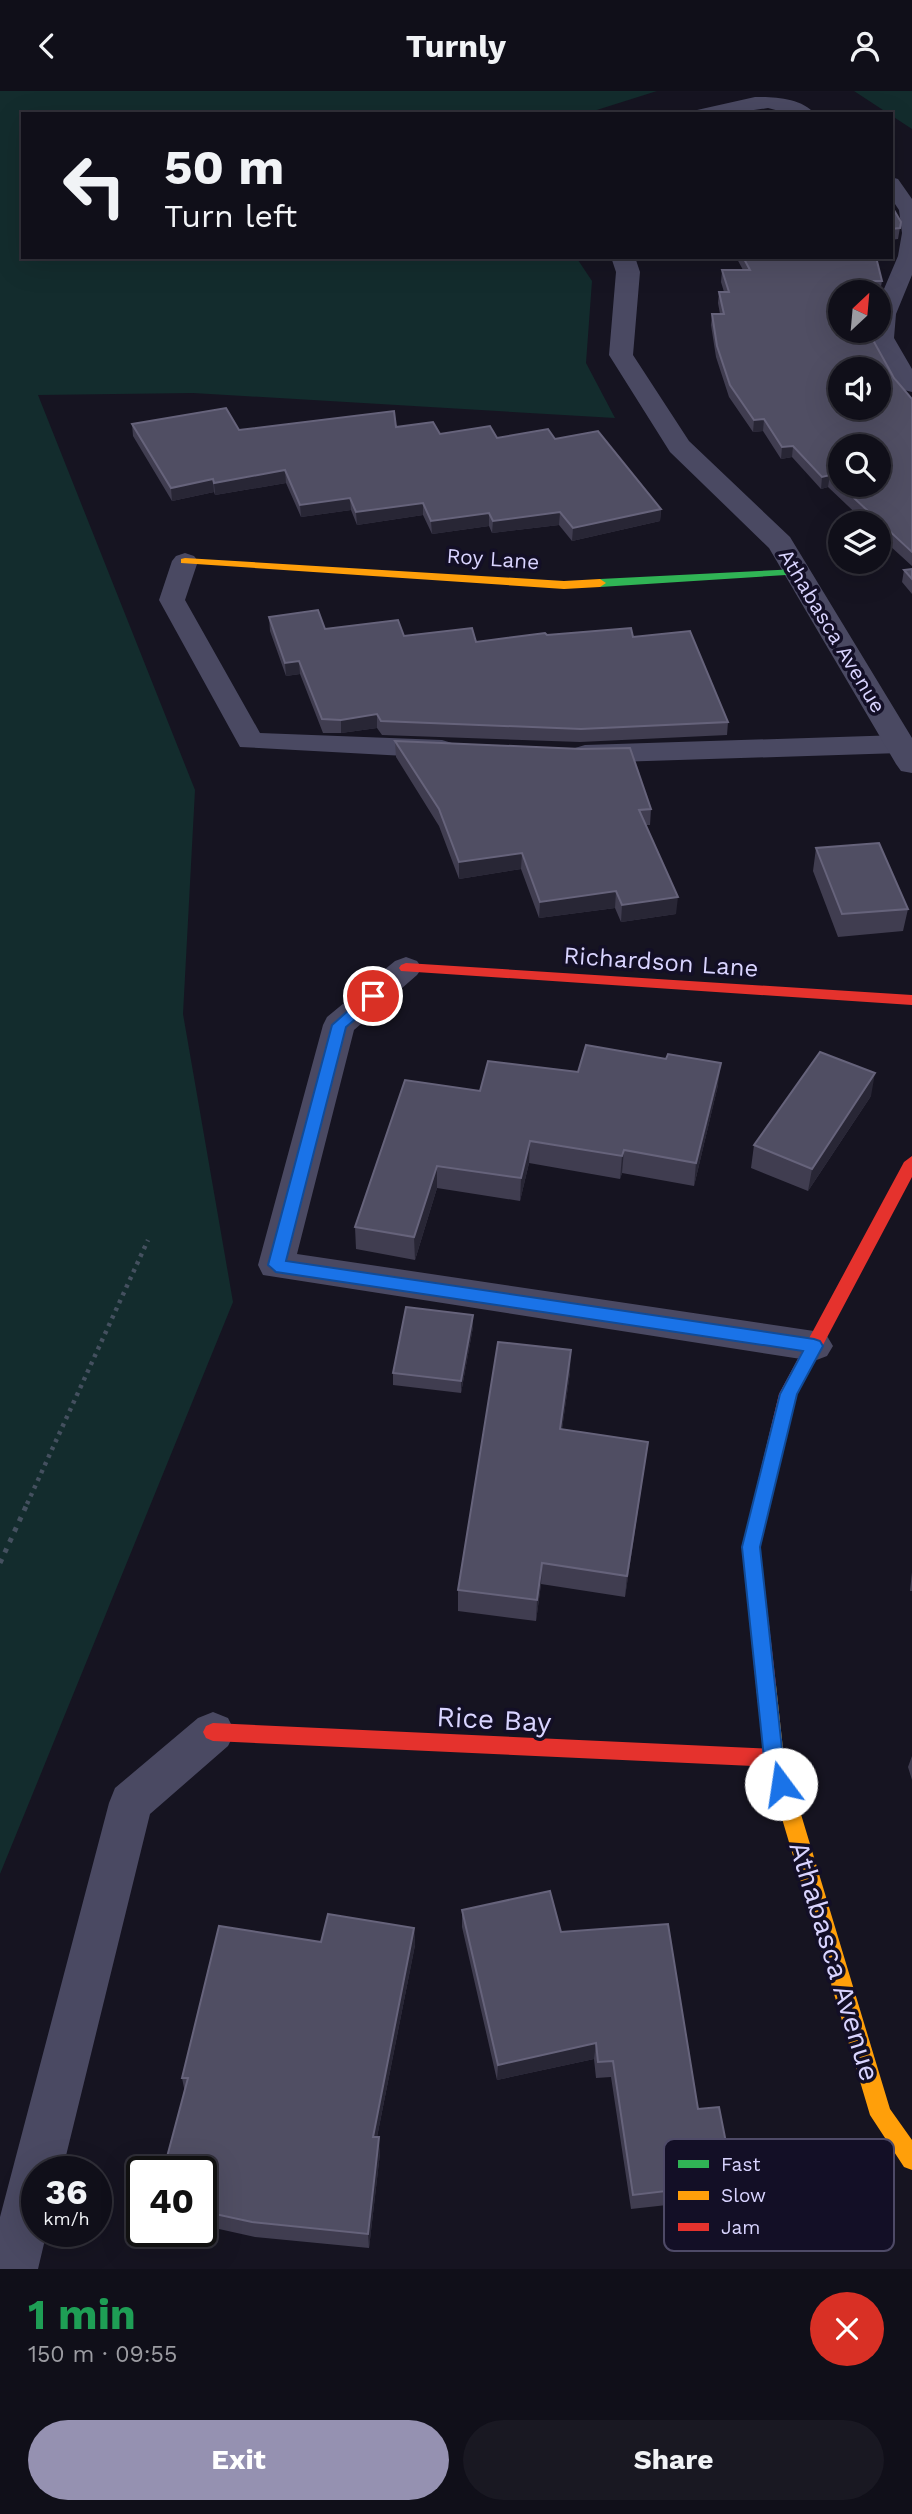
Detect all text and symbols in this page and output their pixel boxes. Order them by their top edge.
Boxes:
icon: back [28,27,66,65]
text: Turnly [406,27,506,65]
icon: person [846,27,884,65]
text: 50 m [164,138,284,196]
icon: left [49,140,140,231]
text: Turn left [164,197,297,235]
north arrow [828,280,891,343]
map controls [828,280,891,574]
button: sound [828,357,891,420]
button: search [828,434,891,497]
button: layers [828,511,891,574]
street label: Roy Lane [446,543,540,574]
street label: Athabasca Avenue [774,544,891,717]
street label: Richardson Lane [563,941,759,983]
pin [343,966,403,1026]
icon: arrive [354,977,392,1015]
street label: Rice Bay [436,1700,553,1739]
position arrow [744,1747,818,1821]
street label: Athabasca Avenue [782,1837,887,2085]
legend [664,2139,894,2251]
text: Fast [721,2153,760,2176]
speed limit sign: 40 [126,2156,217,2247]
text: 36 [45,2171,88,2213]
text: Slow [721,2184,766,2207]
text: km/h [43,2208,90,2229]
text: Jam [721,2216,760,2239]
text: 1 min [28,2290,136,2339]
button: close [810,2292,884,2366]
text: 150 m · 09:55 [28,2341,177,2368]
button: Exit [28,2420,449,2500]
button: Share [463,2420,884,2500]

